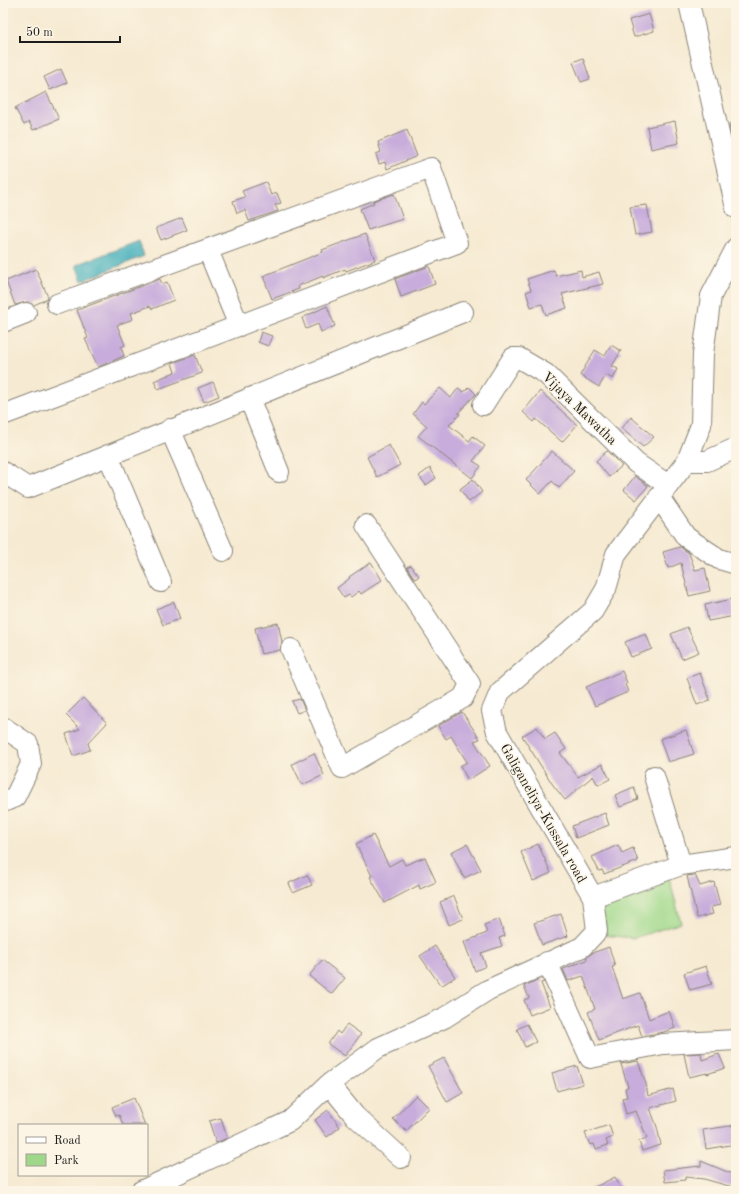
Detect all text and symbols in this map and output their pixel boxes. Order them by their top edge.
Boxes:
scale bar [20,18,120,44]
text: 50 m [26,26,53,39]
street label: Vijaya Mawatha [539,370,619,448]
street label: Galiganeliya-Kussala road [497,741,589,886]
legend [18,1124,148,1176]
text: Road [54,1135,81,1147]
text: Park [54,1155,79,1167]

